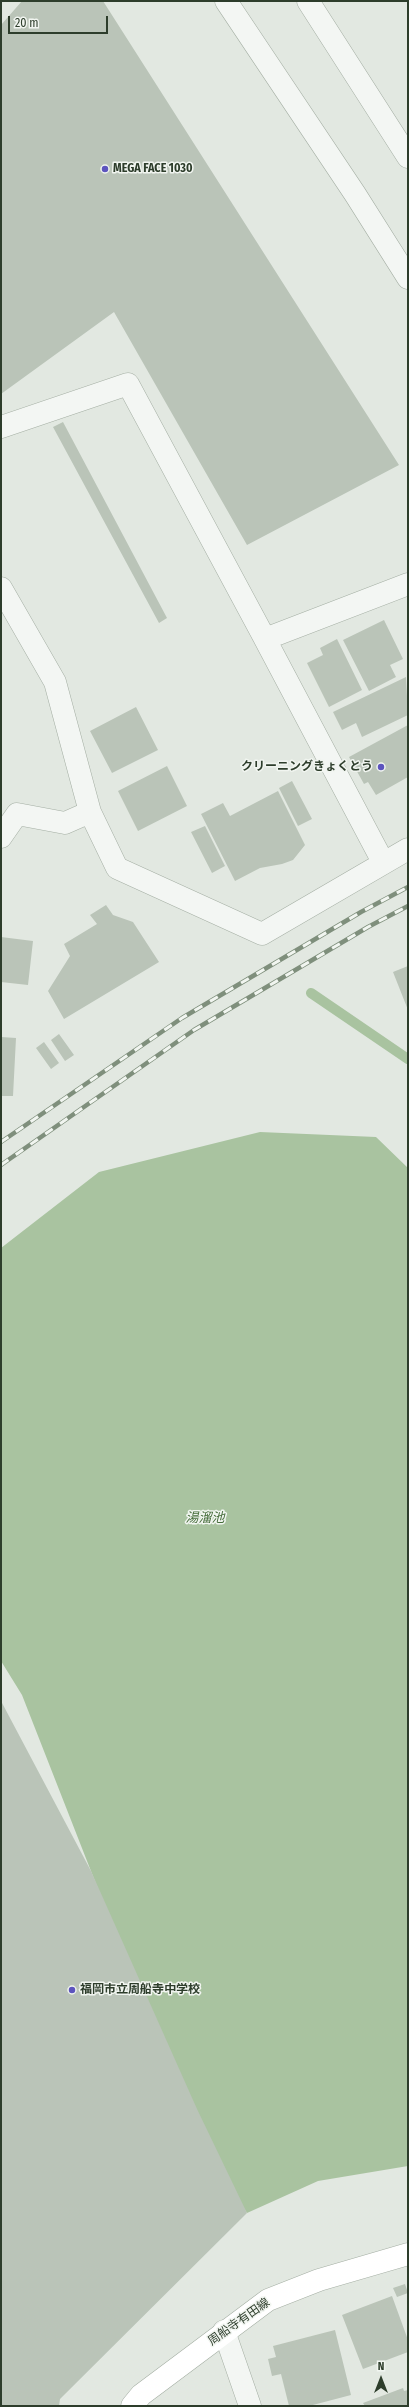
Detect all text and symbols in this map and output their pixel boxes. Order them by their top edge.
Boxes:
scale bar [10,8,110,34]
text: 20 m [15,16,39,30]
place label: MEGA FACE 1030 [113,162,193,176]
marker: MEGA FACE 1030 [100,164,110,174]
place label: クリーニングきょくとう [241,760,373,774]
marker: クリーニングきょくとう [376,762,386,772]
water label: 湯溜池 [186,1510,224,1526]
place label: 福岡市立周船寺中学校 [80,1983,200,1997]
marker: 福岡市立周船寺中学校 [67,1985,77,1995]
street label: 周船寺有田線 [205,2295,273,2349]
north arrow [361,2359,401,2399]
text: N [378,2360,384,2373]

